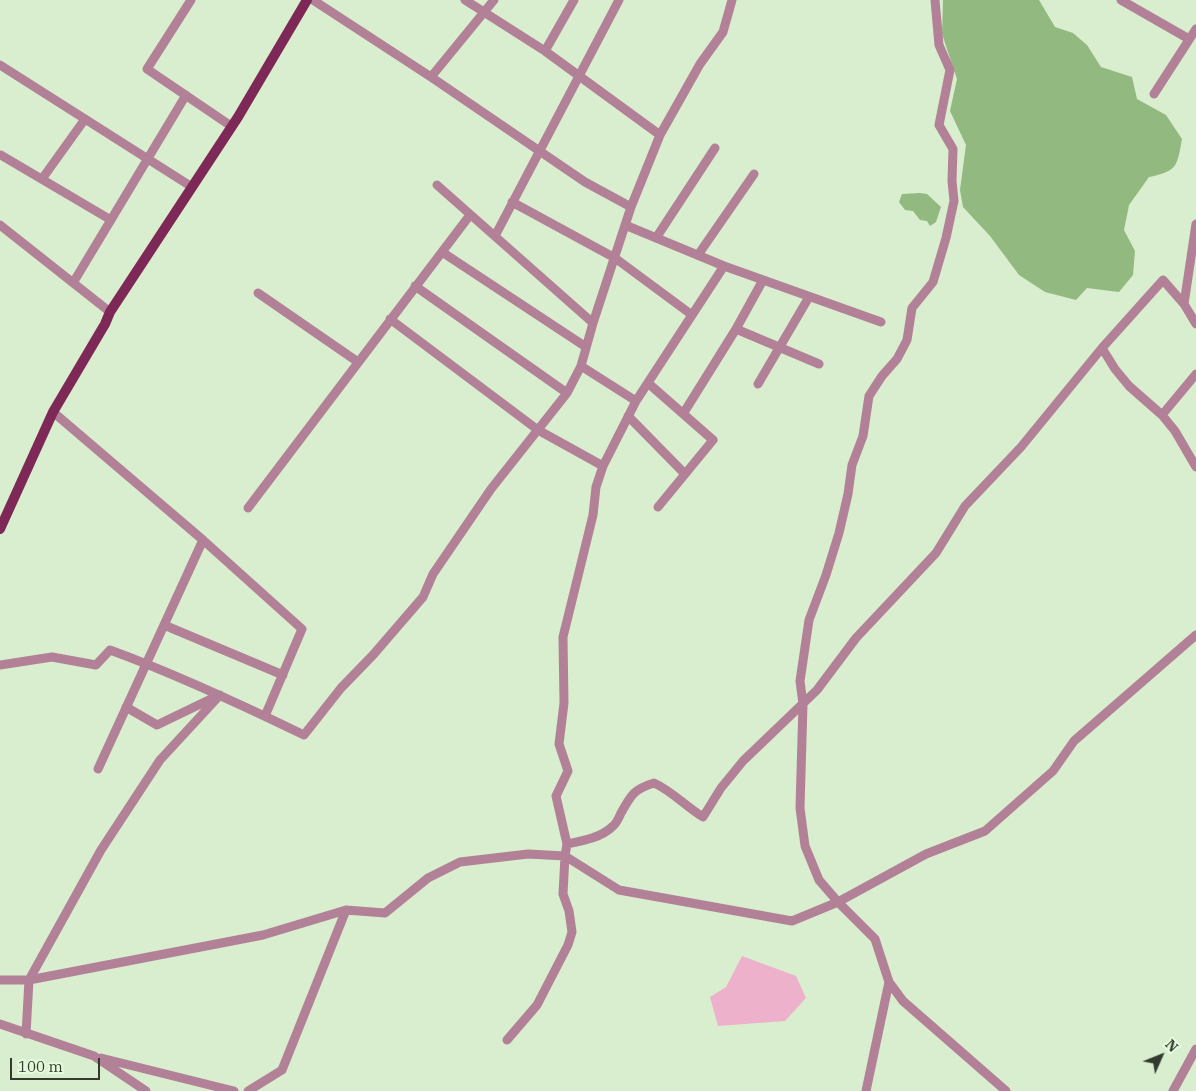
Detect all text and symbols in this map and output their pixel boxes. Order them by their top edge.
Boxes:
north arrow [1136,1031,1186,1081]
text: N [1161,1035,1182,1056]
scale bar [12,1048,102,1080]
text: 100 m [18,1057,63,1076]

